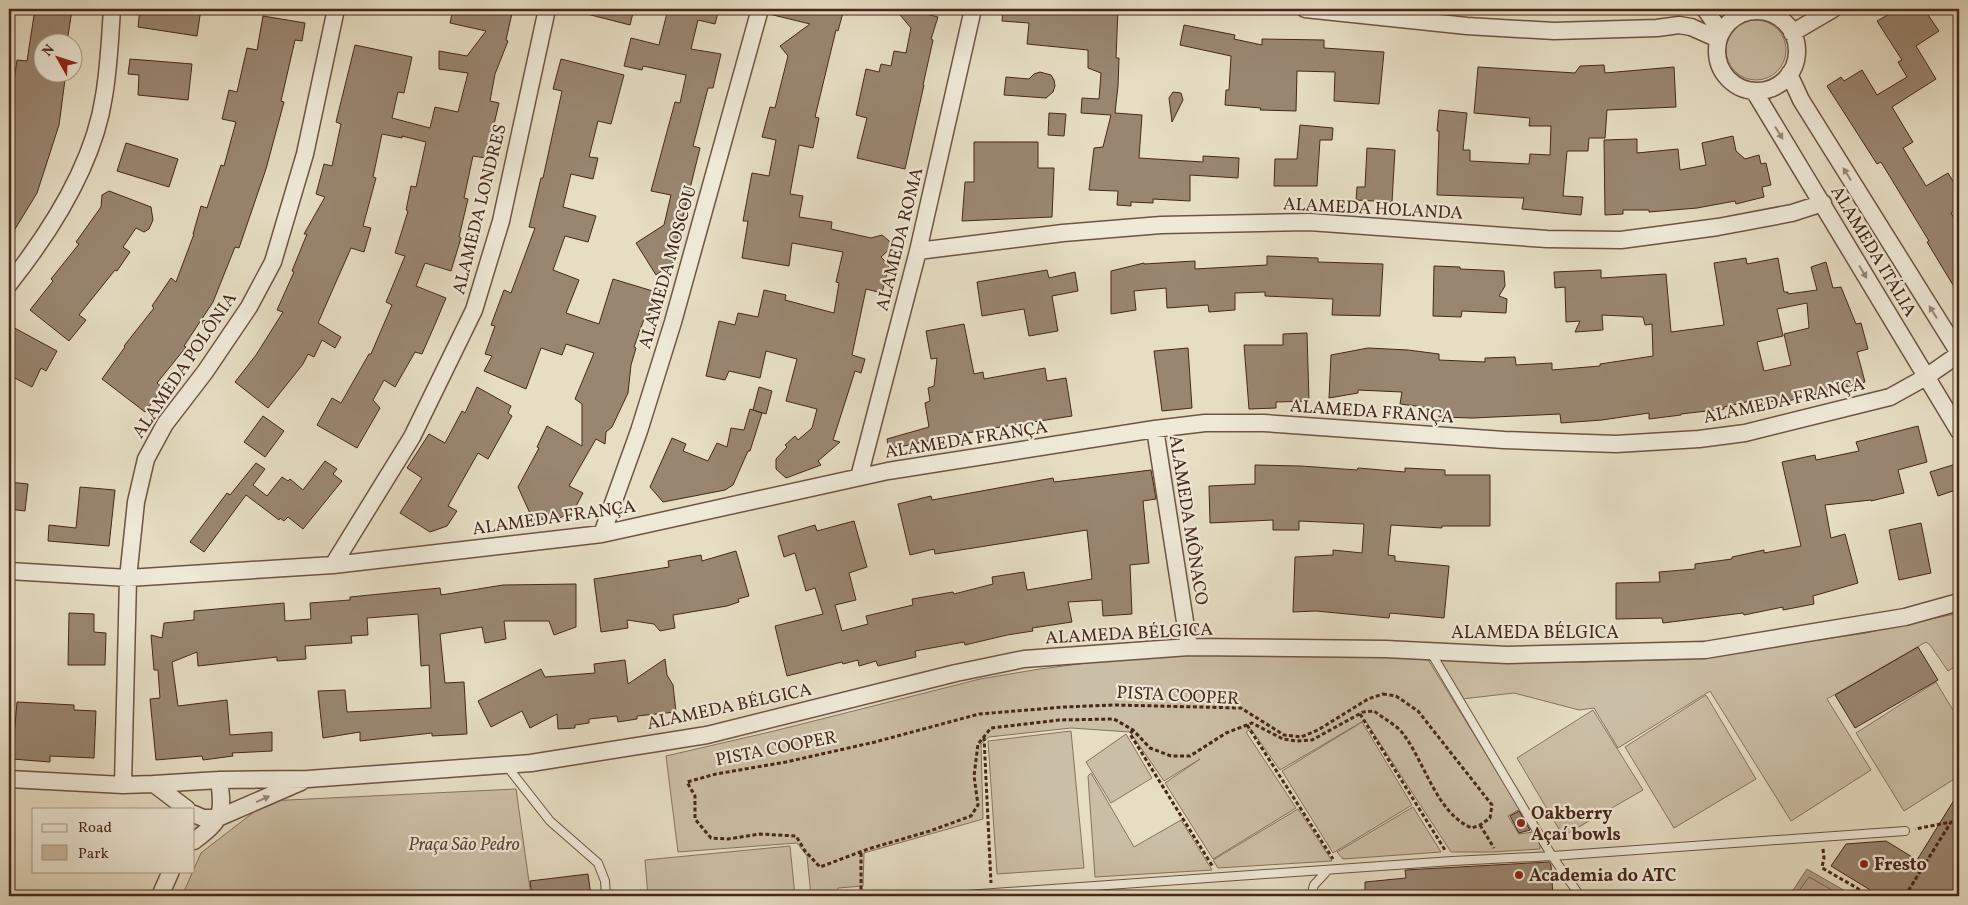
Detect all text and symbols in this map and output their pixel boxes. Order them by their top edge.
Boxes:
north arrow [32,32,82,82]
text: N [38,41,60,61]
street label: ALAMEDA LONDRES [447,122,514,297]
one-way arrow [1775,126,1784,139]
street label: ALAMEDA ROMA [871,165,930,314]
one-way arrow [1843,167,1852,180]
street label: ALAMEDA ITÁLIA [1824,181,1922,322]
street label: ALAMEDA MOSCOU [633,183,704,352]
street label: ALAMEDA HOLANDA [1282,192,1464,227]
one-way arrow [1859,265,1868,278]
street label: ALAMEDA POLÔNIA [127,288,244,444]
one-way arrow [1929,305,1938,318]
street label: ALAMEDA FRANÇA [1701,372,1868,431]
street label: ALAMEDA FRANÇA [1289,394,1455,431]
street label: ALAMEDA FRANÇA [883,415,1050,466]
street label: ALAMEDA MÔNACO [1162,433,1213,607]
street label: ALAMEDA FRANÇA [471,495,638,542]
street label: ALAMEDA BÉLGICA [1045,618,1214,651]
street label: ALAMEDA BÉLGICA [1451,621,1619,646]
street label: ALAMEDA BÉLGICA [645,678,814,737]
street label: PISTA COOPER [1116,681,1240,712]
street label: PISTA COOPER [714,725,839,773]
one-way arrow [256,794,270,802]
place label: Oakberry Açaí bowls [1531,802,1621,848]
legend [32,808,195,872]
marker: Oakberry Açaí bowls [1515,817,1527,829]
text: Road [78,818,112,839]
park label: Praça São Pedro [408,833,520,858]
text: Park [78,844,109,865]
place label: Fresto [1874,853,1927,878]
marker: Fresto [1858,858,1870,870]
place label: Academia do ATC [1529,864,1676,889]
marker: Academia do ATC [1513,869,1525,881]

